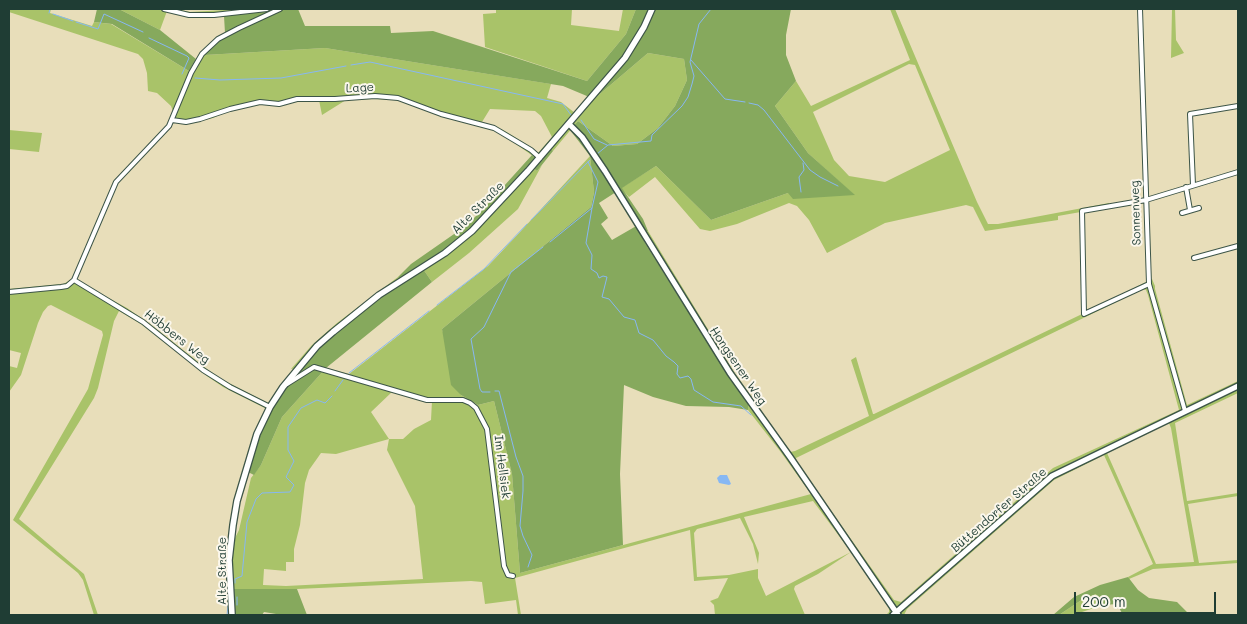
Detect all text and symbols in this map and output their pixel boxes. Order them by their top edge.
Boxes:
street label: Lage [346,80,374,96]
street label: Alte Straße [449,179,507,237]
street label: Sonnenweg [1128,180,1144,246]
street label: Höbbers Weg [141,307,213,367]
street label: Hongsener Weg [706,324,770,408]
street label: Im Hellsiek [491,434,513,500]
street label: Büttendorfer Straße [948,465,1050,555]
street label: Alte Straße [215,537,229,605]
scale bar [1077,582,1220,614]
text: 200 m [1082,591,1126,611]

